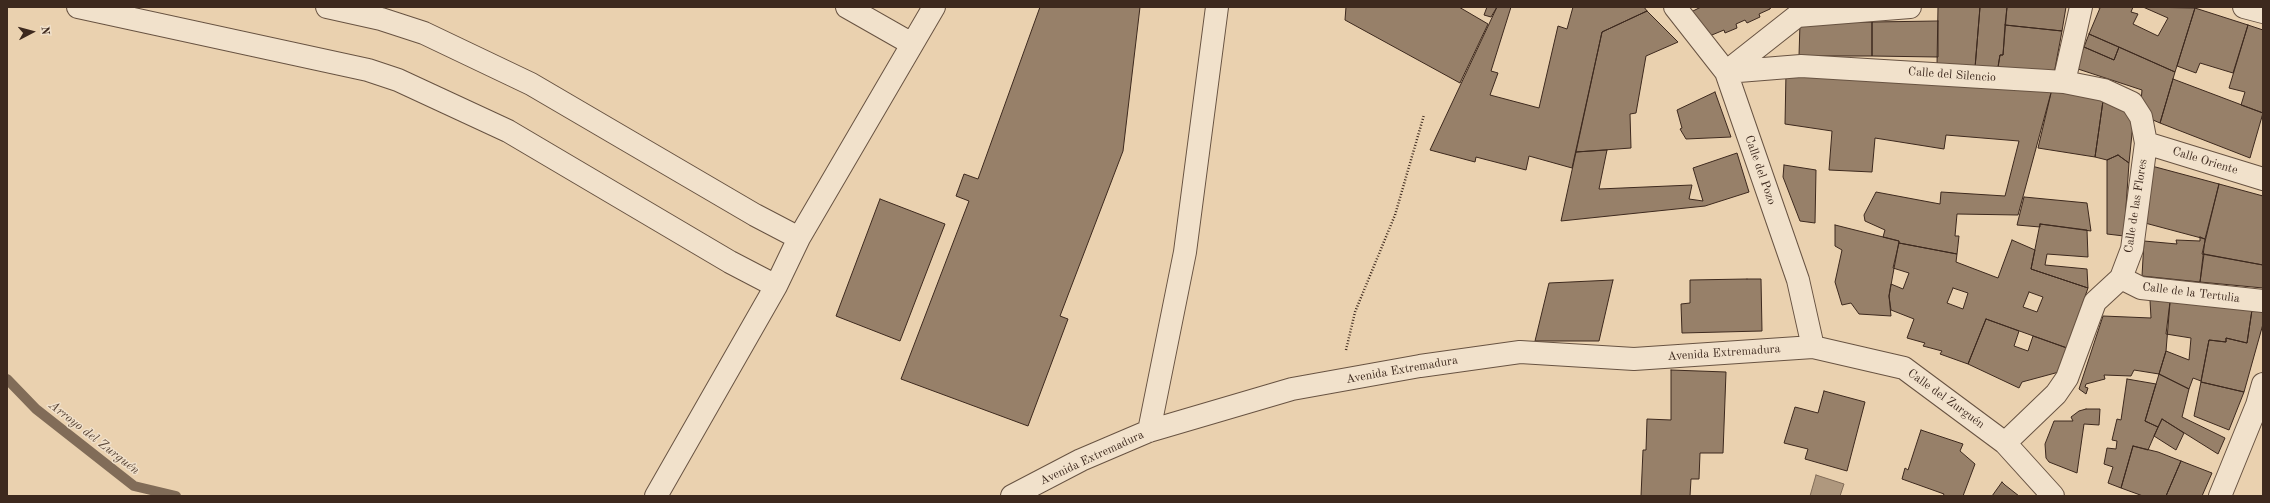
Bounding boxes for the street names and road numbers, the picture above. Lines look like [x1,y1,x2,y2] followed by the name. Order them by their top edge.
[1908,65,1996,85] street label: Calle del Silencio
[1741,133,1779,207] street label: Calle del Pozo
[2171,144,2239,178] street label: Calle Oriente
[2121,158,2151,254] street label: Calle de las Flores
[2141,280,2241,306] street label: Calle de la Tertulia
[1667,342,1781,364] street label: Avenida Extremadura
[1345,353,1459,387] street label: Avenida Extremadura
[1905,366,1987,432] street label: Calle del Zurguén
[1038,428,1146,488] street label: Avenida Extremadura

